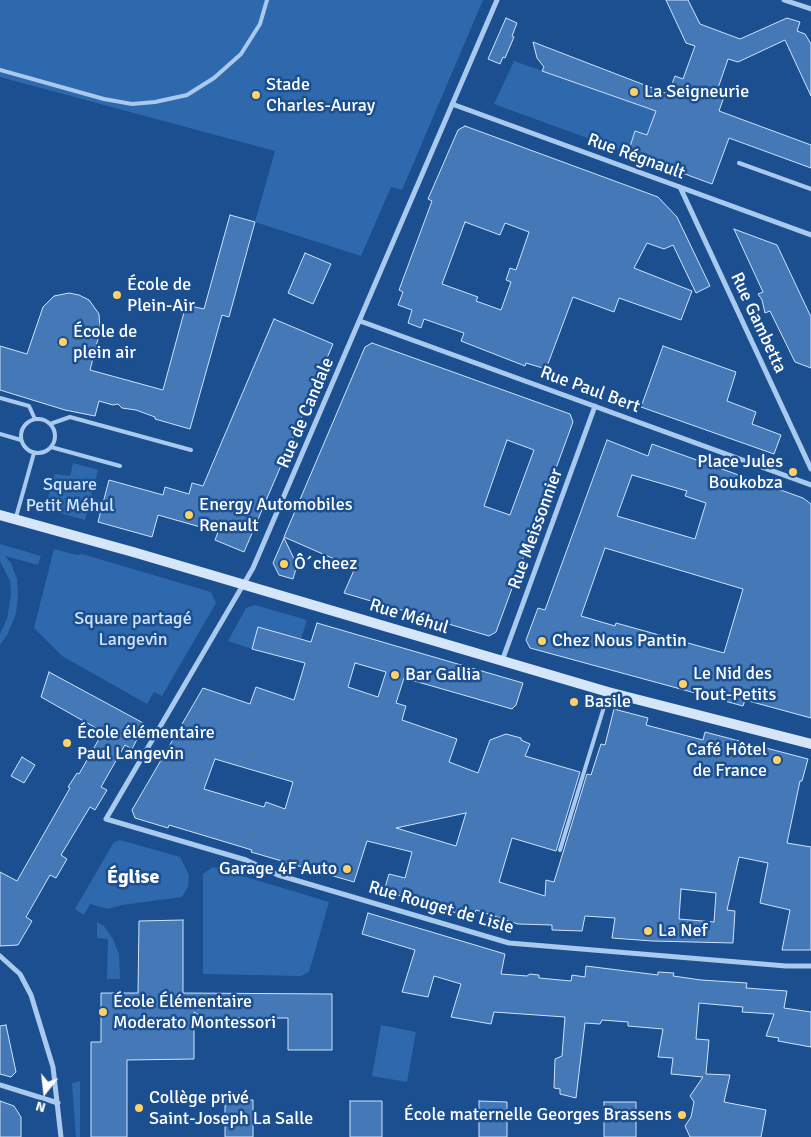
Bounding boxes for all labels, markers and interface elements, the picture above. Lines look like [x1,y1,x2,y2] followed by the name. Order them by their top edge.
[266,74,375,116] place label: Stade Charles-Auray
[644,81,749,103] place label: La Seigneurie
[628,86,640,98] marker: La Seigneurie
[250,89,262,101] marker: Stade Charles-Auray
[584,129,688,185] street label: Rue Régnault
[725,269,791,377] street label: Rue Gambetta
[127,274,195,316] place label: École de Plein-Air
[111,289,123,301] marker: École de Plein-Air
[73,321,137,364] place label: École de plein air
[57,336,69,348] marker: École de plein air
[273,354,339,472] street label: Rue de Candale
[537,362,643,418] street label: Rue Paul Bert
[697,451,783,494] place label: Place Jules Boukobza
[504,466,568,592] street label: Rue Meissonnier
[787,466,799,478] marker: Place Jules Boukobza
[26,474,114,516] park label: Square Petit Méhul
[199,494,353,536] place label: Energy Automobiles Renault
[183,509,195,521] marker: Energy Automobiles Renault
[294,553,357,575] place label: Ô´cheez
[278,558,290,570] marker: Ô´cheez
[367,595,451,639] street label: Rue Méhul
[74,608,192,650] park label: Square partagé Langevin
[552,630,687,652] place label: Chez Nous Pantin
[536,635,548,647] marker: Chez Nous Pantin
[693,663,776,706] place label: Le Nid des Tout-Petits
[405,664,481,686] place label: Bar Gallia
[389,669,401,681] marker: Bar Gallia
[677,678,689,690] marker: Le Nid des Tout-Petits
[584,691,631,713] place label: Basile
[568,696,580,708] marker: Basile
[77,722,215,764] place label: École élémentaire Paul Langevin
[61,737,73,749] marker: École élémentaire Paul Langevin
[687,739,767,782] place label: Café Hôtel de France
[771,754,783,766] marker: Café Hôtel de France
[219,858,337,880] place label: Garage 4F Auto
[341,863,353,875] marker: Garage 4F Auto
[107,866,159,890] district label: Église
[366,877,516,939] street label: Rue Rouget de Lisle
[658,920,708,942] place label: La Nef
[642,925,654,937] marker: La Nef
[113,991,276,1034] place label: École Élémentaire Moderato Montessori
[97,1006,109,1018] marker: École Élémentaire Moderato Montessori
[20,1067,70,1117] north arrow
[149,1087,313,1130] place label: Collège privé Saint-Joseph La Salle
[34,1097,48,1116] text: N
[133,1102,145,1114] marker: Collège privé Saint-Joseph La Salle
[404,1104,672,1126] place label: École maternelle Georges Brassens
[676,1109,688,1121] marker: École maternelle Georges Brassens

